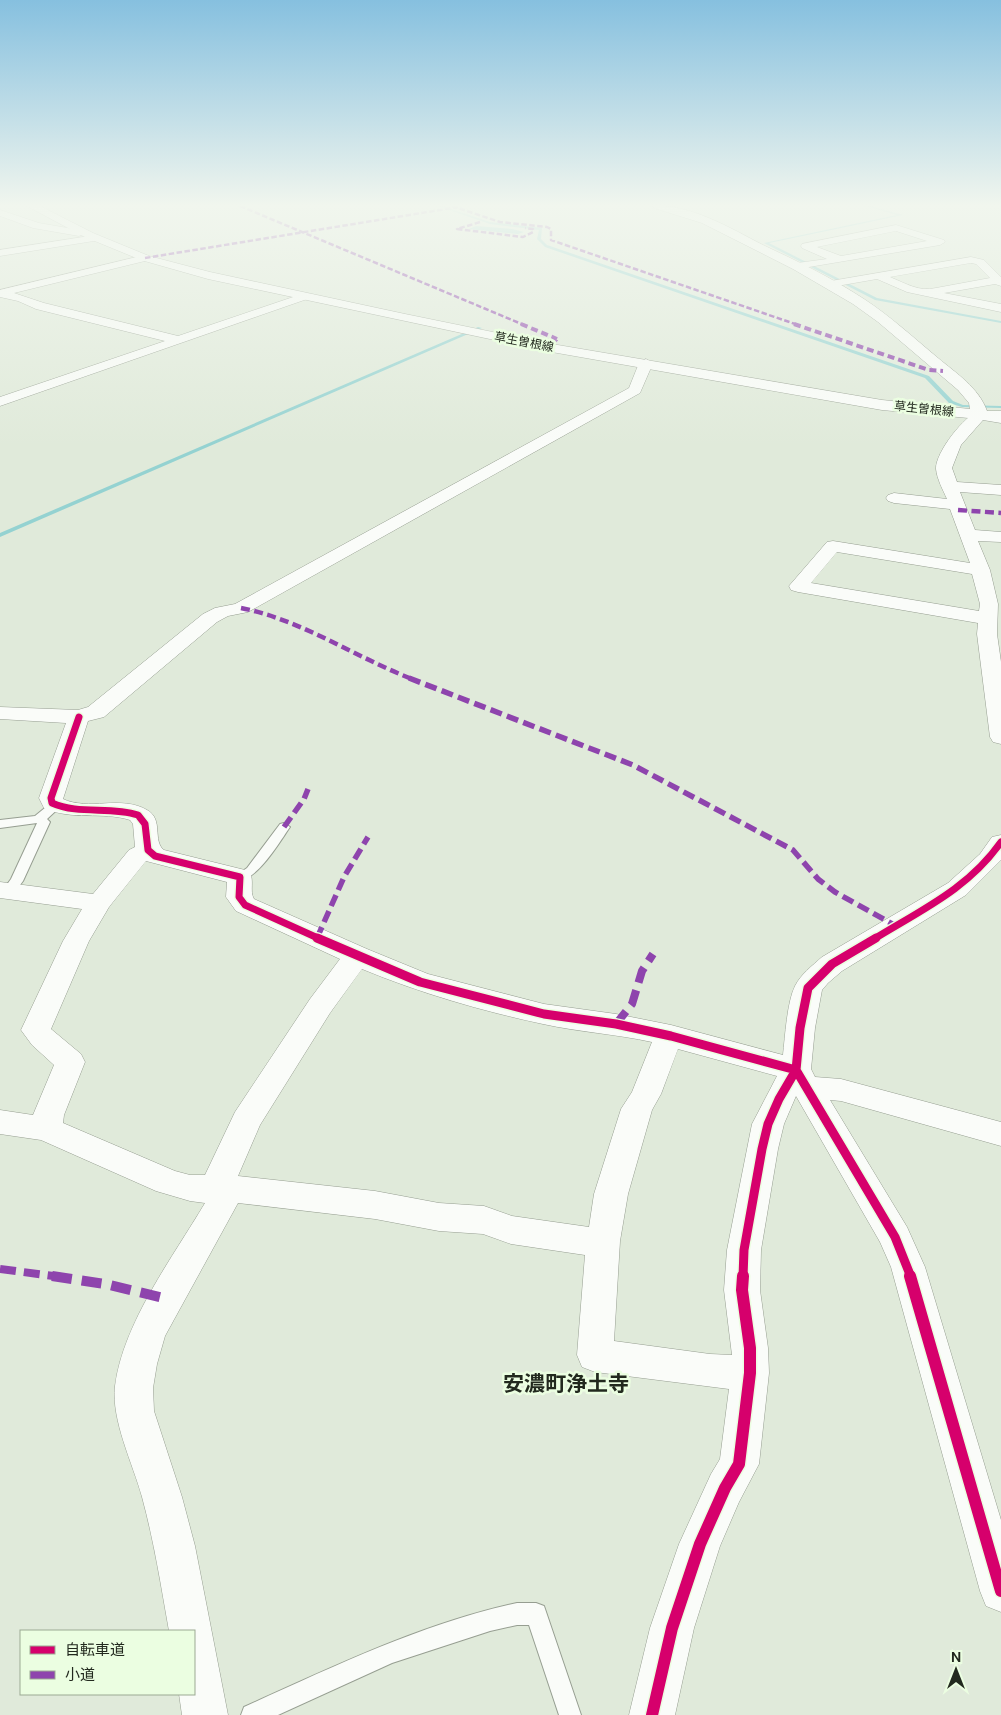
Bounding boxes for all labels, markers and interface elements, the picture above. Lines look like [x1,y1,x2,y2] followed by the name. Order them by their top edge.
[493,328,555,356] street label: 草生曽根線
[893,398,955,420] street label: 草生曽根線
[503,1370,629,1398] district label: 安濃町浄土寺
[20,1630,195,1695] legend
[65,1640,125,1660] text: 自転車道
[931,1645,981,1695] north arrow
[951,1648,961,1666] text: N
[65,1665,95,1685] text: 小道

